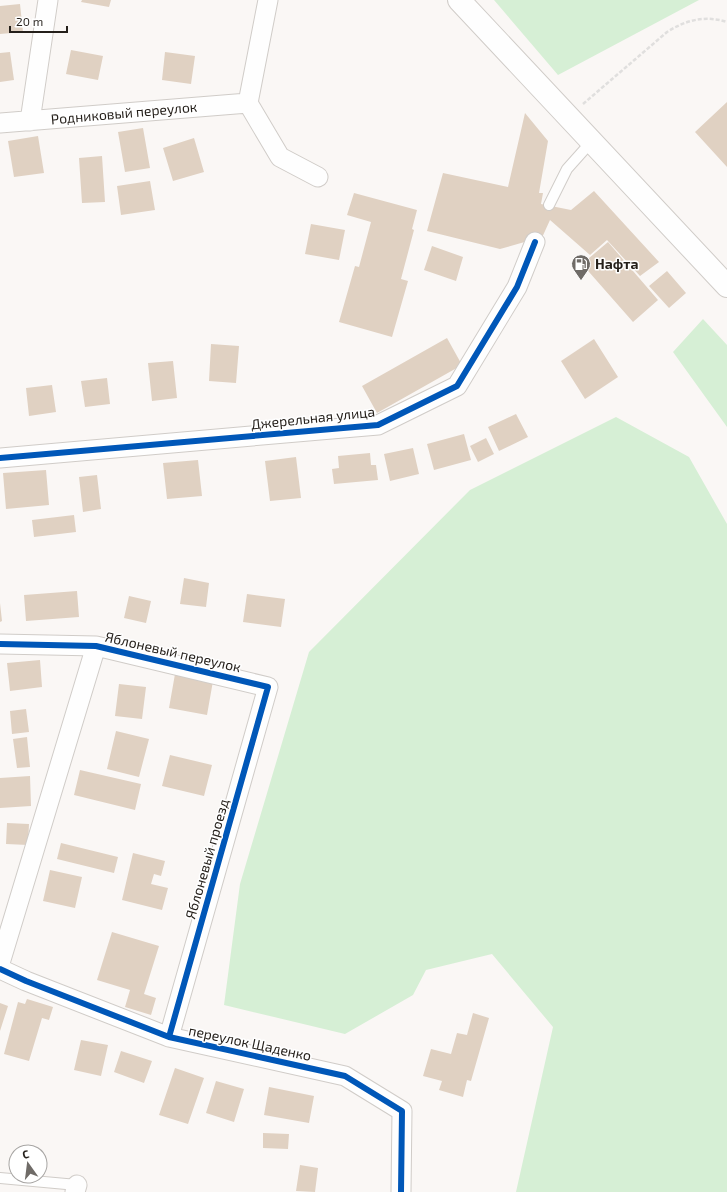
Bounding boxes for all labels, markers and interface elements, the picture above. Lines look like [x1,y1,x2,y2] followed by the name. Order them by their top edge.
[10,8,67,34] scale bar
[16,14,43,28] text: 20 m
[50,98,198,127] street label: Родниковый переулок
[570,253,592,281] fuel station icon: Нафта
[595,255,638,272] place label: Нафта
[250,403,376,432] street label: Джерельная улица
[103,628,243,676] street label: Яблоневый переулок
[181,797,232,921] street label: Яблоневый проезд
[187,1021,313,1064] street label: переулок Щаденко
[8,1144,48,1184] north arrow
[21,1147,31,1161] text: С

